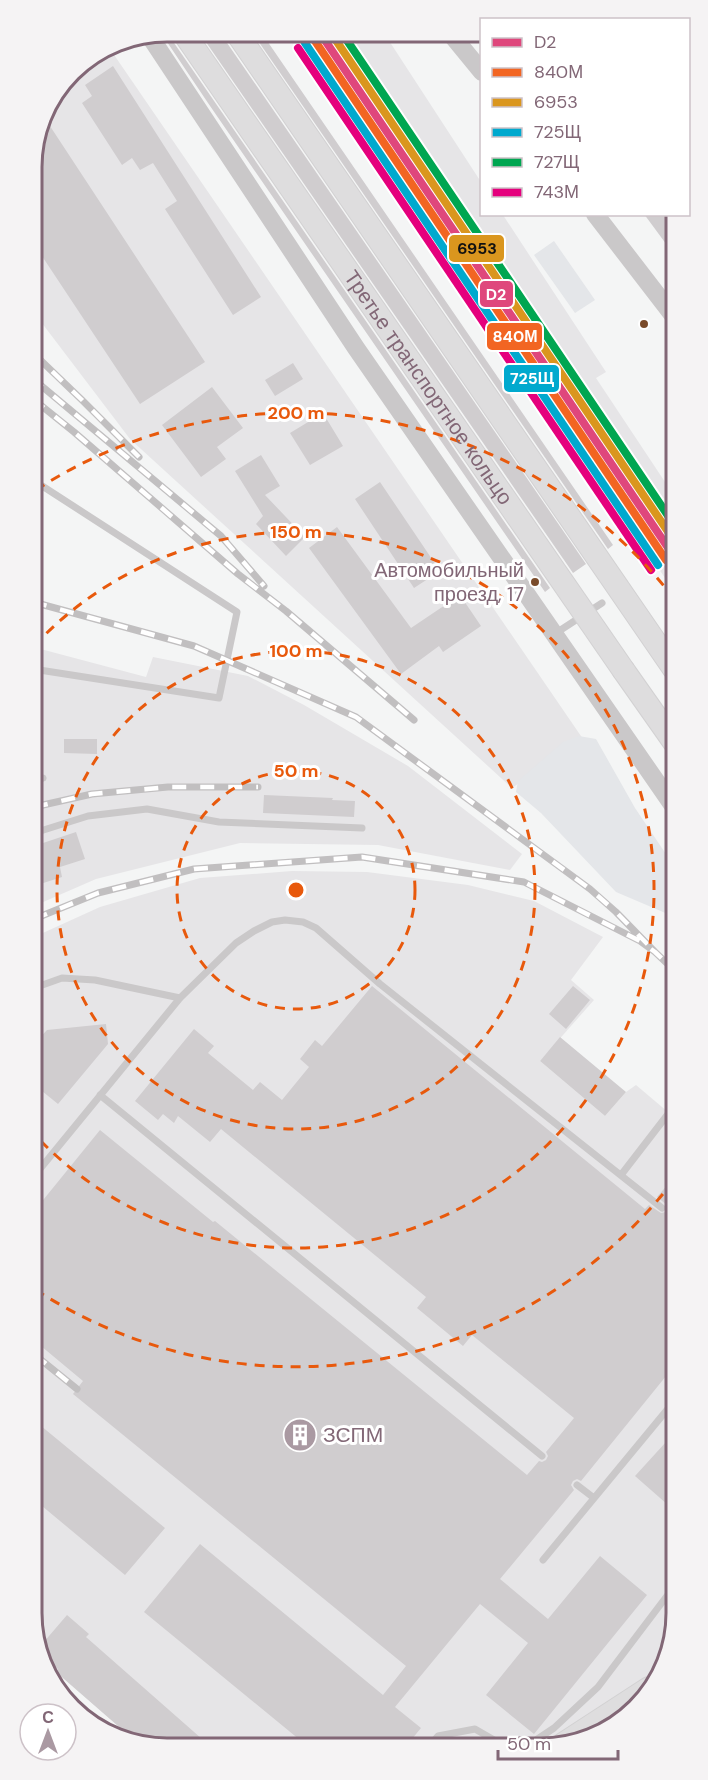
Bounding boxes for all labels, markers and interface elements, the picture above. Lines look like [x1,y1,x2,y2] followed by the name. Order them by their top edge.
[480,18,690,216] legend
[534,30,556,54] text: D2
[534,60,583,84] text: 840М
[534,90,578,114] text: 6953
[534,120,581,144] text: 725Щ
[534,150,580,174] text: 727Щ
[534,180,579,204] text: 743М
[448,234,505,263] line badge: 6953
[457,238,497,259] text: 6953
[338,265,519,510] street label: Третье транспортное кольцо
[479,280,514,308] line badge: D2
[486,284,506,305] text: D2
[638,318,650,330] unlabelled marker
[486,322,543,351] line badge: 840М
[492,326,538,347] text: 840М
[503,364,560,393] line badge: 725Щ
[510,368,555,389] text: 725Щ
[268,401,324,425] text: 200 m
[270,520,322,544] text: 150 m
[374,557,524,607] place label: Автомобильный проезд, 17
[529,576,541,588] marker: Автомобильный проезд, 17
[269,639,323,663] text: 100 m
[273,759,319,783] text: 50 m
[286,880,306,900] centre of rings
[282,1417,318,1453] building icon: ЗСПМ
[323,1421,383,1449] place label: ЗСПМ
[18,1702,78,1762] north arrow
[42,1707,54,1728] text: С
[498,1723,618,1761] scale bar
[507,1732,551,1756] text: 50 m

